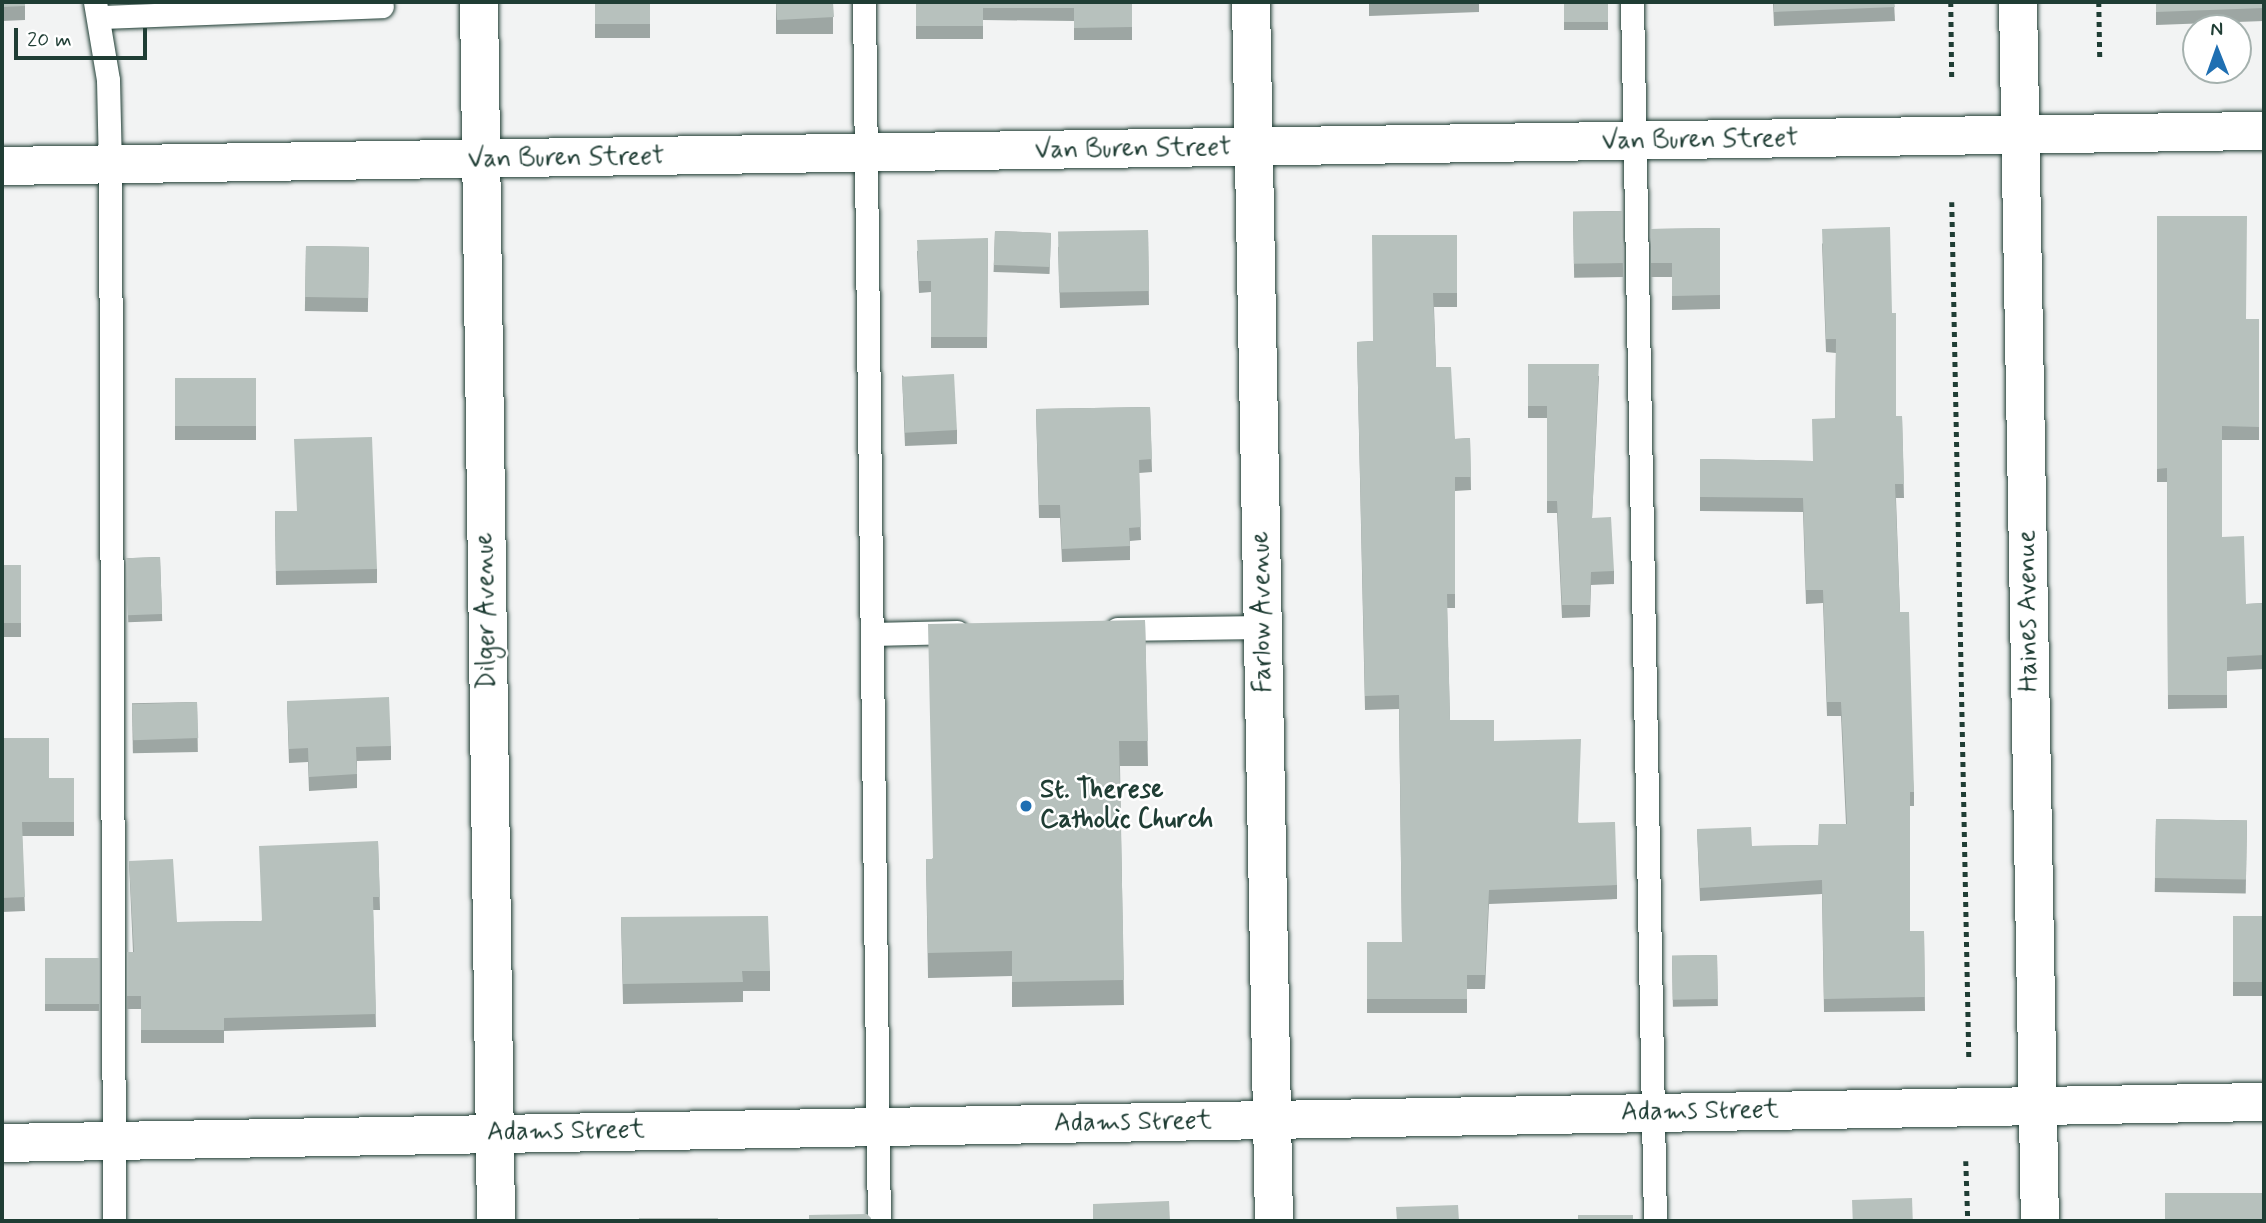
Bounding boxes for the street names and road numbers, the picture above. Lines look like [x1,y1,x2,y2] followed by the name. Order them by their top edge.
[1598,124,1802,158] street label: Van Buren Street
[1031,133,1235,167] street label: Van Buren Street
[464,142,668,176] street label: Van Buren Street
[2012,530,2046,692] street label: Haines Avenue
[1246,532,1280,692] street label: Farlow Avenue
[470,533,504,689] street label: Dilger Avenue
[1621,1095,1779,1129] street label: Adams Street
[1054,1106,1212,1140] street label: Adams Street
[487,1115,645,1149] street label: Adams Street

